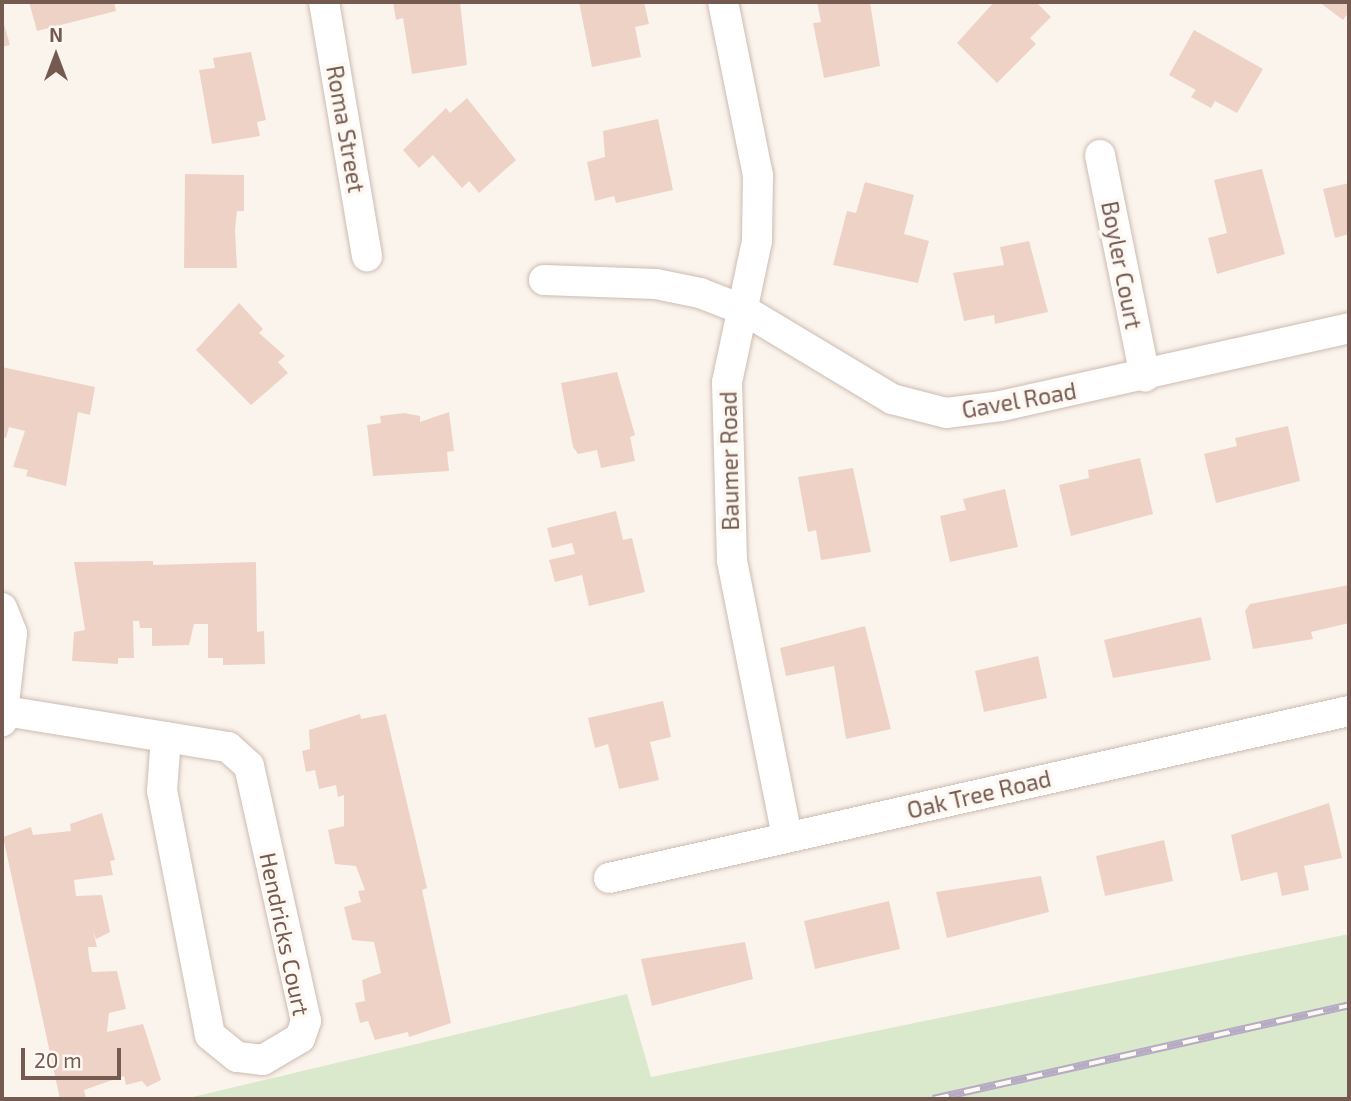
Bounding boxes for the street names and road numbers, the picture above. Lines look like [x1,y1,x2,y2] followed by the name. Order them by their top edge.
[321,63,371,195] street label: Roma Street
[1096,198,1148,332] street label: Boyler Court
[959,376,1079,424] street label: Gavel Road
[714,391,744,531] street label: Baumer Road
[904,764,1054,824] street label: Oak Tree Road
[254,850,316,1018] street label: Hendricks Court

